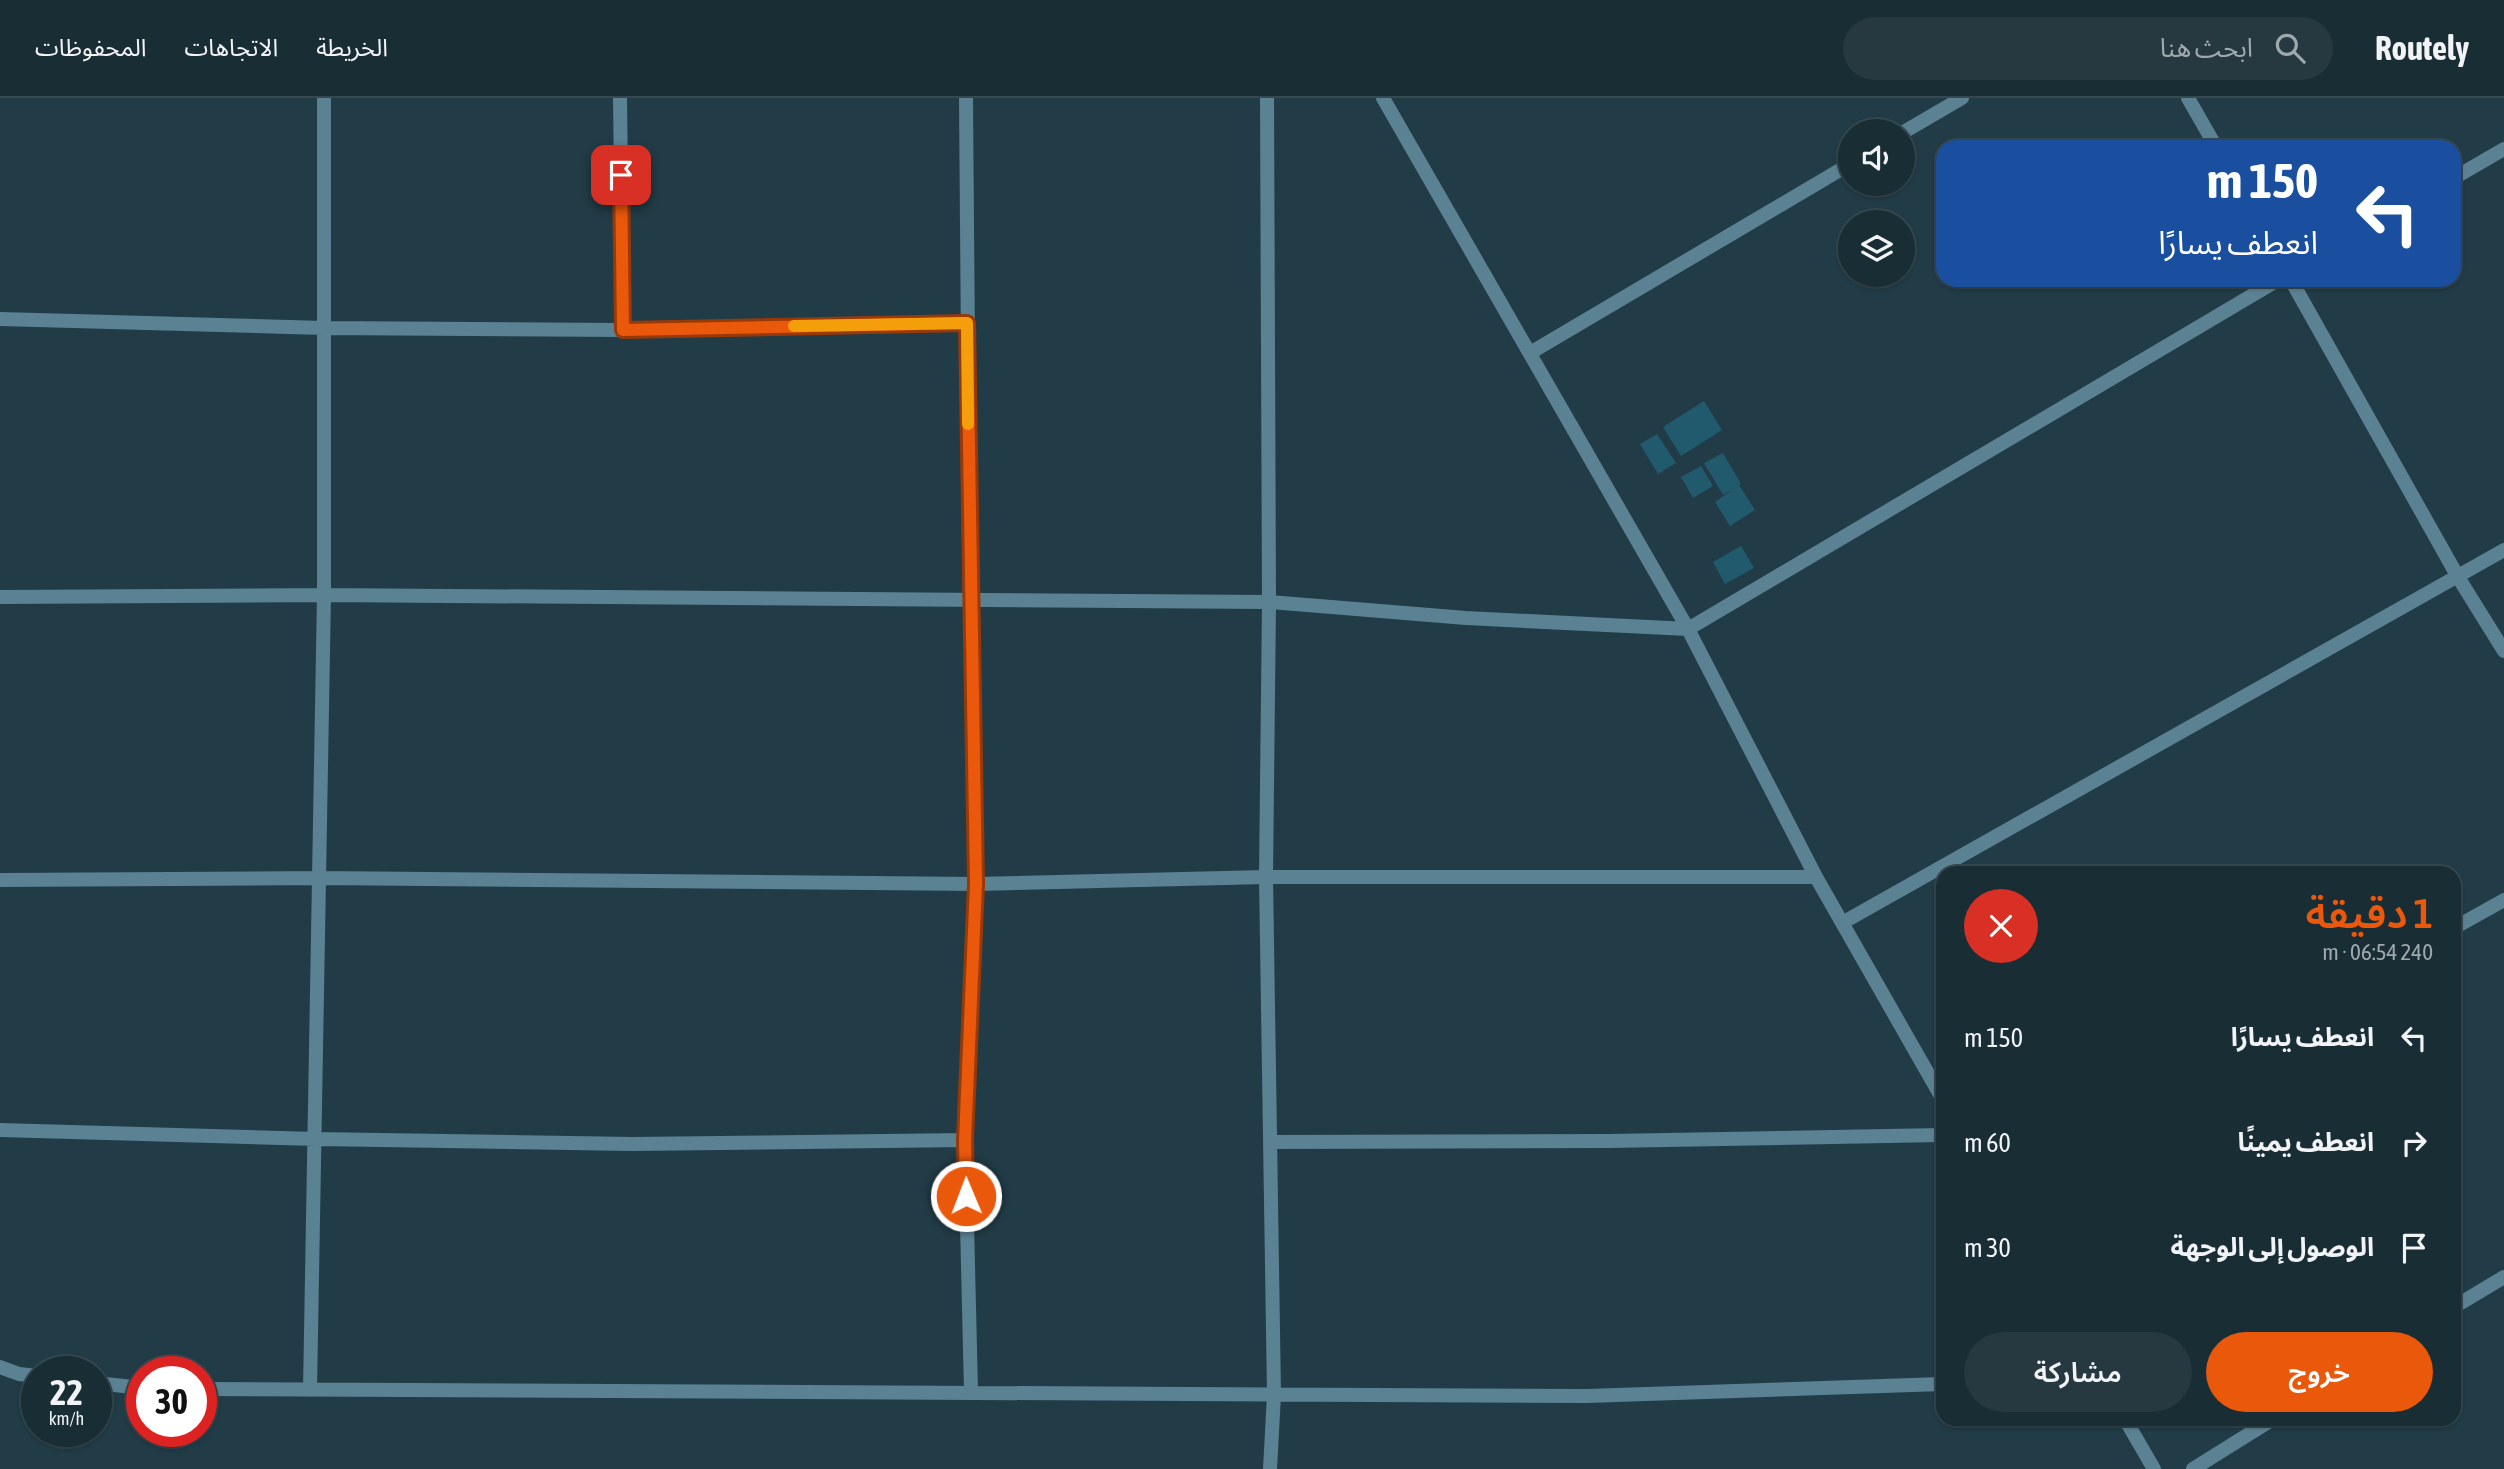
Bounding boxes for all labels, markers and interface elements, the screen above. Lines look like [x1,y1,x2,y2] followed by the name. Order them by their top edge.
[1843,17,2333,80] search box
[2271,29,2309,67] icon: search
[2375,29,2469,67] text: Routely
[2160,33,2253,63] text: ابحث هنا
[35,34,146,61] text: المحفوظات
[184,34,278,61] text: الاتجاهات
[316,34,388,61] text: الخريطة
[1838,119,1915,287] map controls
[1838,119,1915,196] button: sound
[591,145,651,205] pin
[2207,152,2318,208] text: 150 m
[602,156,640,194] icon: arrive
[2342,168,2433,259] icon: left
[1838,210,1915,287] button: layers
[2158,224,2318,261] text: انعطف يسارًا
[1964,889,2038,963] button: close
[2306,889,2433,937] text: 1 دقيقة
[2322,939,2433,965] text: 240 m · 06:54
[2395,1019,2433,1057] icon: left
[2231,1022,2374,1052] text: انعطف يسارًا
[1964,1023,2023,1053] text: 150 m
[2395,1124,2433,1162] icon: right
[2237,1127,2374,1157] text: انعطف يمينًا
[1964,1128,2011,1158] text: 60 m
[929,1159,1003,1233] position arrow
[2395,1229,2433,1267] icon: arrive
[2171,1232,2374,1262] text: الوصول إلى الوجهة
[1964,1233,2011,1263] text: 30 m
[1964,1332,2192,1412] button: مشاركة
[2206,1332,2433,1412] button: خروج
[126,1356,217,1447] speed limit sign: 30
[50,1372,83,1412] text: 22
[49,1408,84,1429] text: km/h

